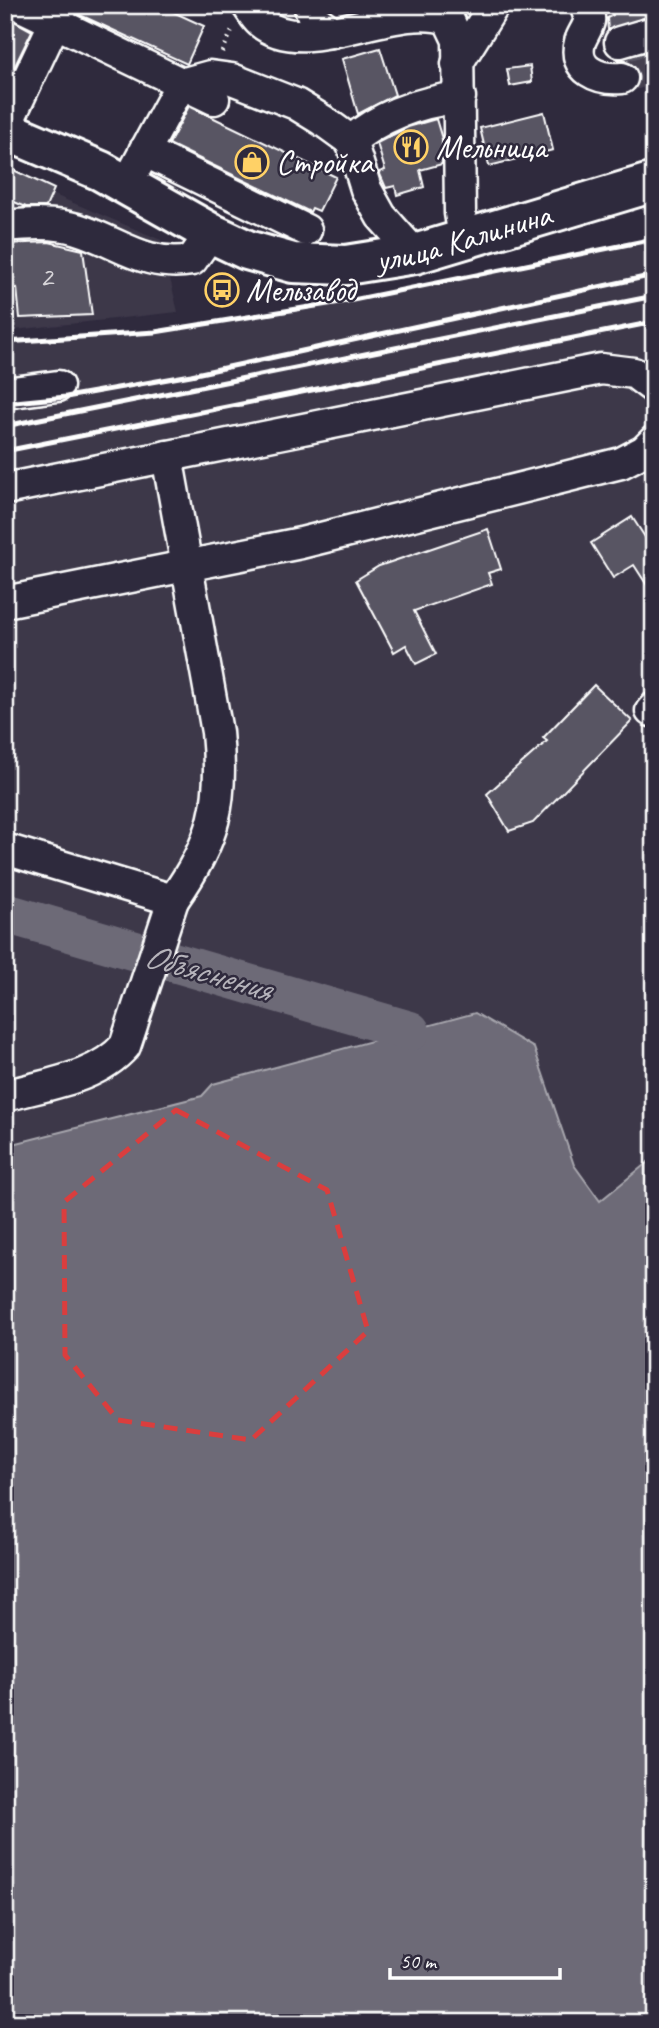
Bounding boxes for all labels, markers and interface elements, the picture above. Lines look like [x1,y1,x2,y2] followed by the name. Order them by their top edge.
[436,126,549,168] place label: Мельница
[392,128,430,166] restaurant icon: Мельница
[276,141,375,183] place label: Стройка
[233,143,271,181] shop icon: Стройка
[371,192,558,281] street label: улица Калинина
[39,257,55,295] house number: 2
[246,269,359,311] place label: Мельзавод
[203,271,241,309] bus stop icon: Мельзавод
[140,933,281,1013] water label: Объяснения
[390,1937,559,1981] scale bar
[400,1948,438,1974] text: 50 m

